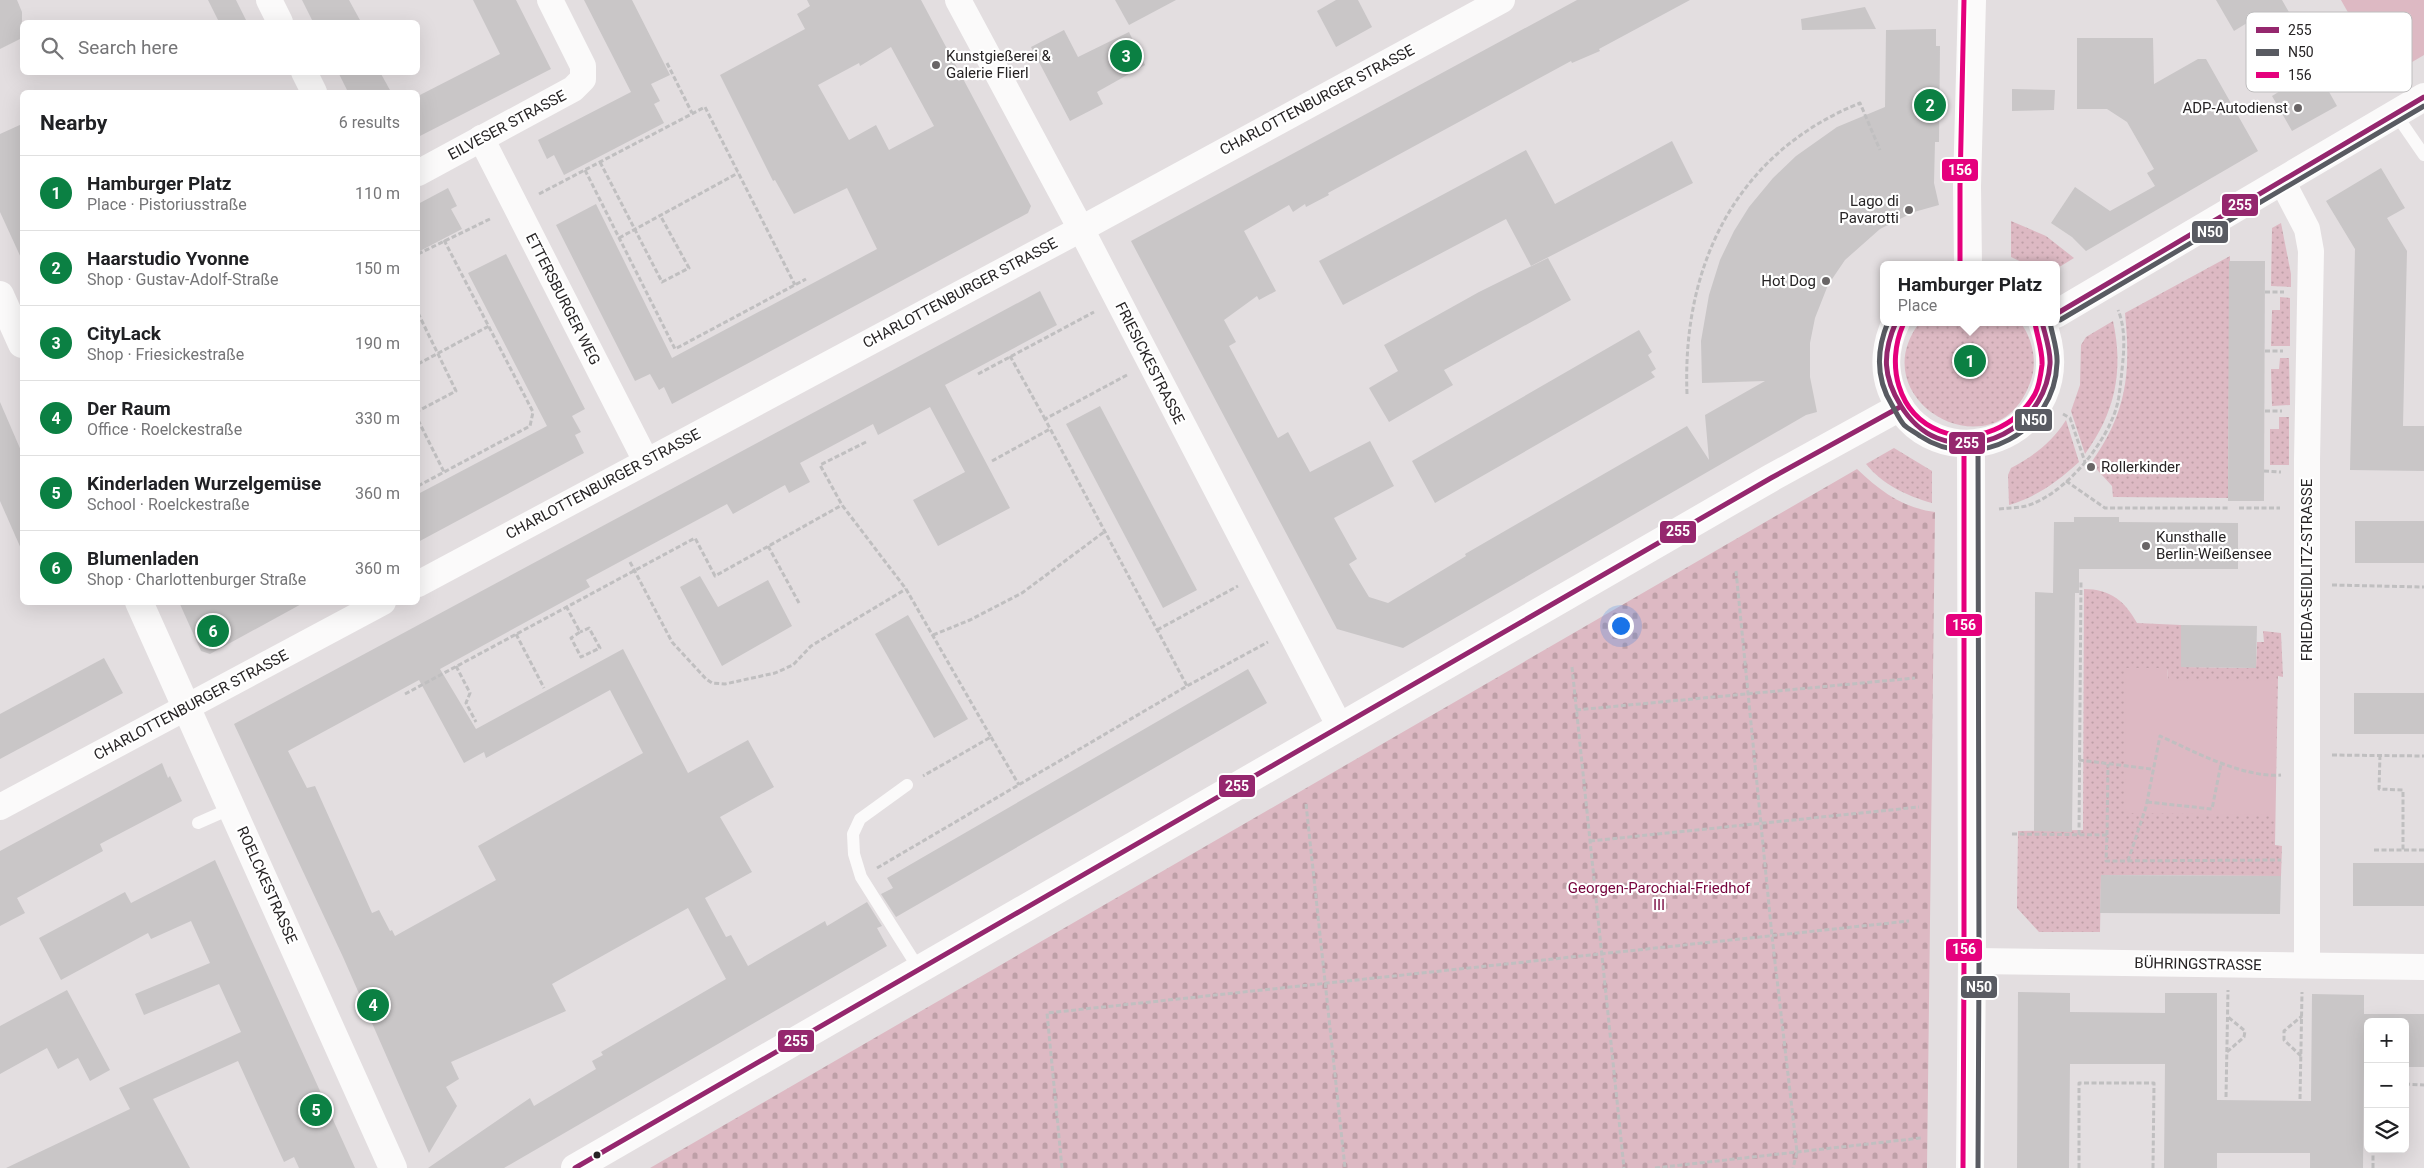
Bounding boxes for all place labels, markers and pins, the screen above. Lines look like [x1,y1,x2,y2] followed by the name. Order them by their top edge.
[1110,37,1142,75] pin: 3
[946,47,1052,82] place label: Kunstgießerei & Galerie Flierl
[930,59,942,71] marker: Kunstgießerei & Galerie Flierl
[1914,86,1946,124] pin: 2
[2182,99,2288,117] place label: ADP-Autodienst
[2292,102,2304,114] marker: ADP-Autodienst
[1839,192,1899,227] place label: Lago di Pavarotti
[1903,204,1915,216] marker: Lago di Pavarotti
[1761,272,1816,290] place label: Hot Dog
[1820,275,1832,287] marker: Hot Dog
[1954,342,1986,380] pin: 1
[2101,458,2180,476] place label: Rollerkinder
[2085,461,2097,473] marker: Rollerkinder
[2156,528,2272,563] place label: Kunsthalle Berlin-Weißensee
[2140,540,2152,552] marker: Kunsthalle Berlin-Weißensee
[197,612,229,650] pin: 6
[357,986,389,1024] pin: 4
[300,1091,332,1129] pin: 5
[592,1150,602,1160] unlabelled marker

